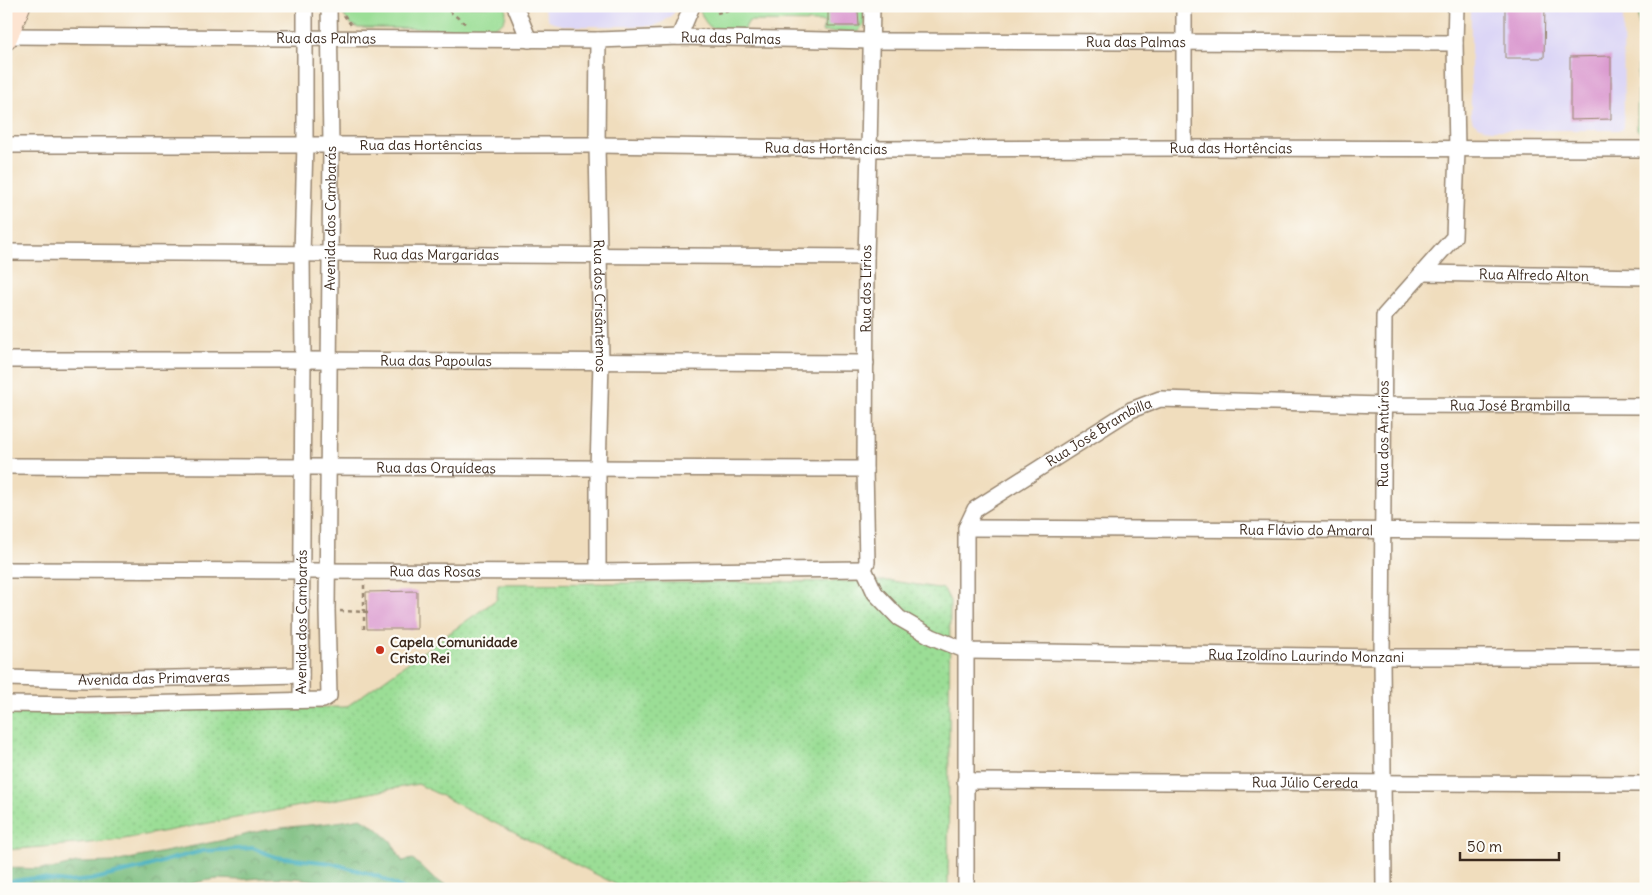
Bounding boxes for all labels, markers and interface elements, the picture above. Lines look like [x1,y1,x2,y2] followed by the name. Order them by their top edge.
[681,28,781,48] street label: Rua das Palmas
[276,29,376,47] street label: Rua das Palmas
[1086,33,1186,51] street label: Rua das Palmas
[360,136,482,154] street label: Rua das Hortências
[764,138,887,158] street label: Rua das Hortências
[1170,139,1292,157] street label: Rua das Hortências
[321,146,340,291] street label: Avenida dos Cambarás
[590,239,610,373] street label: Rua dos Crisântemos
[857,244,875,333] street label: Rua dos Lírios
[373,245,499,264] street label: Rua das Margaridas
[1479,265,1589,285] street label: Rua Alfredo Alton
[380,351,492,370] street label: Rua das Papoulas
[1374,380,1393,488] street label: Rua dos Antúrios
[1042,394,1154,471] street label: Rua José Brambilla
[1450,396,1571,415] street label: Rua José Brambilla
[376,459,496,477] street label: Rua das Orquídeas
[1239,521,1373,539] street label: Rua Flávio do Amaral
[292,549,311,695] street label: Avenida dos Cambarás
[389,562,481,581] street label: Rua das Rosas
[390,633,518,667] place label: Capela Comunidade Cristo Rei
[374,644,386,656] marker: Capela Comunidade Cristo Rei
[1208,645,1404,666] street label: Rua Izoldino Laurindo Monzani
[78,668,230,689] street label: Avenida das Primaveras
[1252,773,1358,792] street label: Rua Júlio Cereda
[1460,830,1558,862] scale bar
[1467,837,1502,856] text: 50 m

